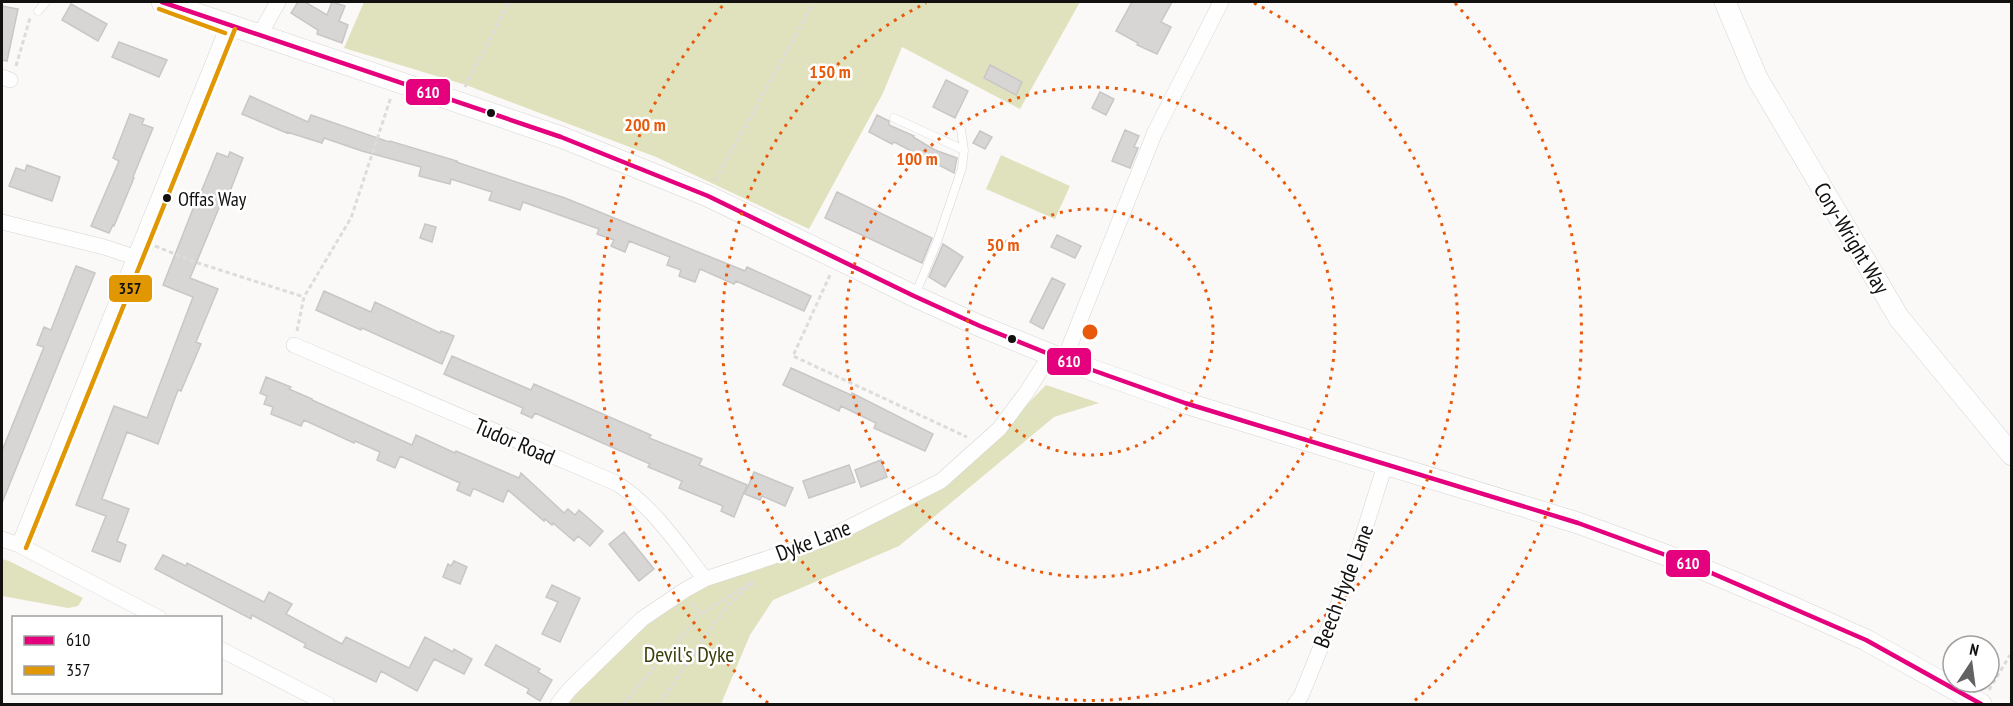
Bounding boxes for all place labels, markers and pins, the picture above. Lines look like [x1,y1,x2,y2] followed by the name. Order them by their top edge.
[485,107,497,119] unlabelled marker
[178,186,247,212] place label: Offas Way
[161,192,173,204] marker: Offas Way
[1080,322,1100,342] centre of rings
[1006,333,1018,345] unlabelled marker

